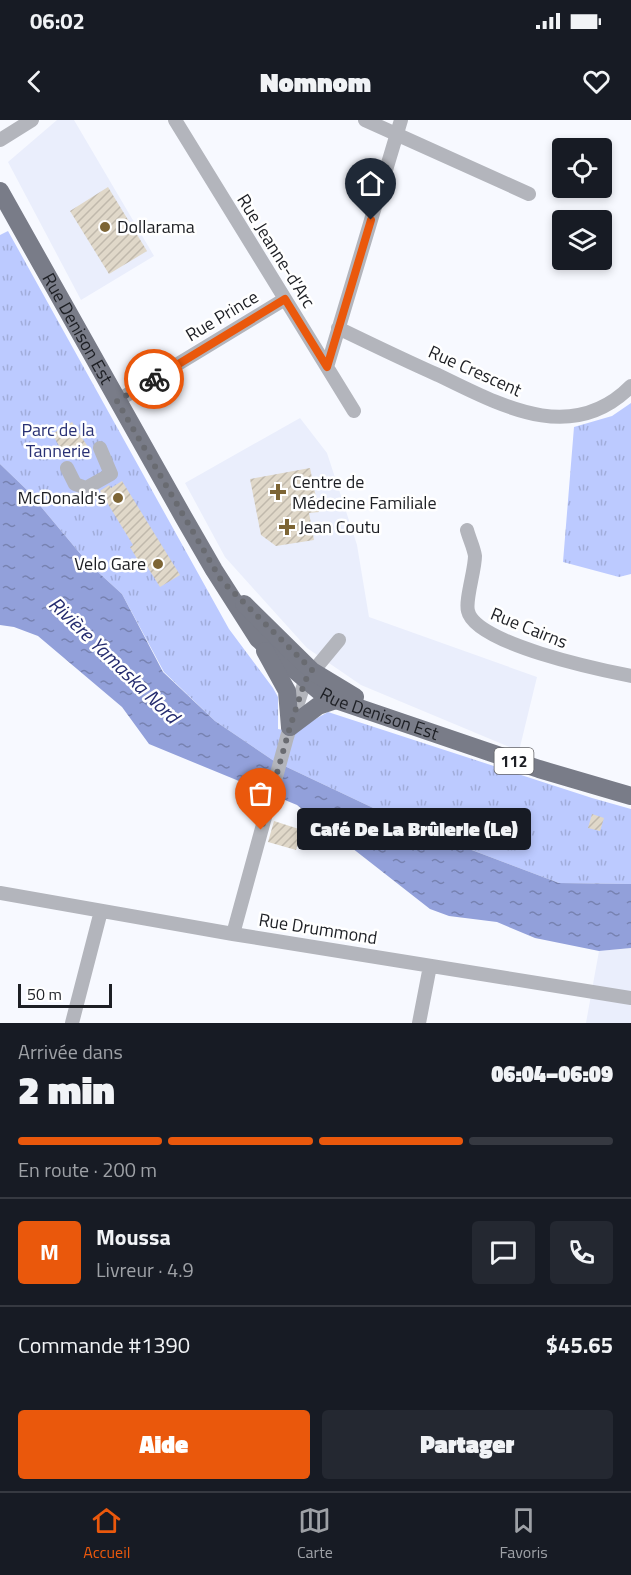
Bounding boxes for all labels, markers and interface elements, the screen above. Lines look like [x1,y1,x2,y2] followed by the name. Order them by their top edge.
[30,4,85,38] text: 06:02
[260,61,371,102] text: Nomnom
[18,65,51,98] icon: back
[580,65,613,98] icon: heart
[552,138,612,270] map controls
[552,138,612,198] button: locate
[345,158,396,220] pin
[354,167,387,200] icon: home
[230,188,322,313] street label: Rue Jeanne-d'Arc
[552,210,612,270] button: layers
[117,213,195,240] place label: Dollarama
[98,220,112,234] marker: Dollarama
[36,268,120,390] street label: Rue Denison Est
[180,283,263,348] street label: Rue Prince
[424,338,527,403] street label: Rue Crescent
[124,349,184,409] courier
[138,363,171,396] icon: bike
[21,416,95,464] park label: Parc de la Tannerie
[292,468,437,516] place label: Centre de Médecine Familiale
[269,483,287,501] marker: Centre de Médecine Familiale
[18,484,106,511] place label: McDonald's
[111,491,125,505] marker: McDonald's
[299,513,380,540] place label: Jean Coutu
[280,520,294,534] marker: Jean Coutu
[74,550,146,577] place label: Velo Gare
[151,557,165,571] marker: Velo Gare
[42,589,188,732] water label: Rivière Yamaska Nord
[487,600,572,655] street label: Rue Cairns
[315,680,443,747] street label: Rue Denison Est
[494,748,534,774] road number: 112
[235,768,286,830] pin
[244,777,277,810] icon: bag
[297,809,531,851] callout: Café De La Brûlerie (Le)
[310,813,518,844] text: Café De La Brûlerie (Le)
[257,906,379,951] street label: Rue Drummond
[18,981,112,1008] scale bar
[27,982,62,1006] text: 50 m
[18,1036,123,1067] text: Arrivée dans
[491,1057,613,1091] text: 06:04–06:09
[18,1060,115,1119] text: 2 min
[18,1154,157,1185] text: En route · 200 m
[96,1220,171,1254] text: Moussa
[472,1221,535,1284] button: chat
[550,1221,613,1284] button: phone
[40,1235,59,1269] text: M
[96,1254,194,1285] text: Livreur · 4.9
[18,1328,190,1362] text: Commande #1390
[546,1328,613,1362] text: $45.65
[18,1410,310,1479] button: Aide
[322,1410,613,1479] button: Partager
[83,1504,130,1564] tab: Accueil
[297,1504,333,1564] tab: Carte
[499,1504,548,1564] tab: Favoris

